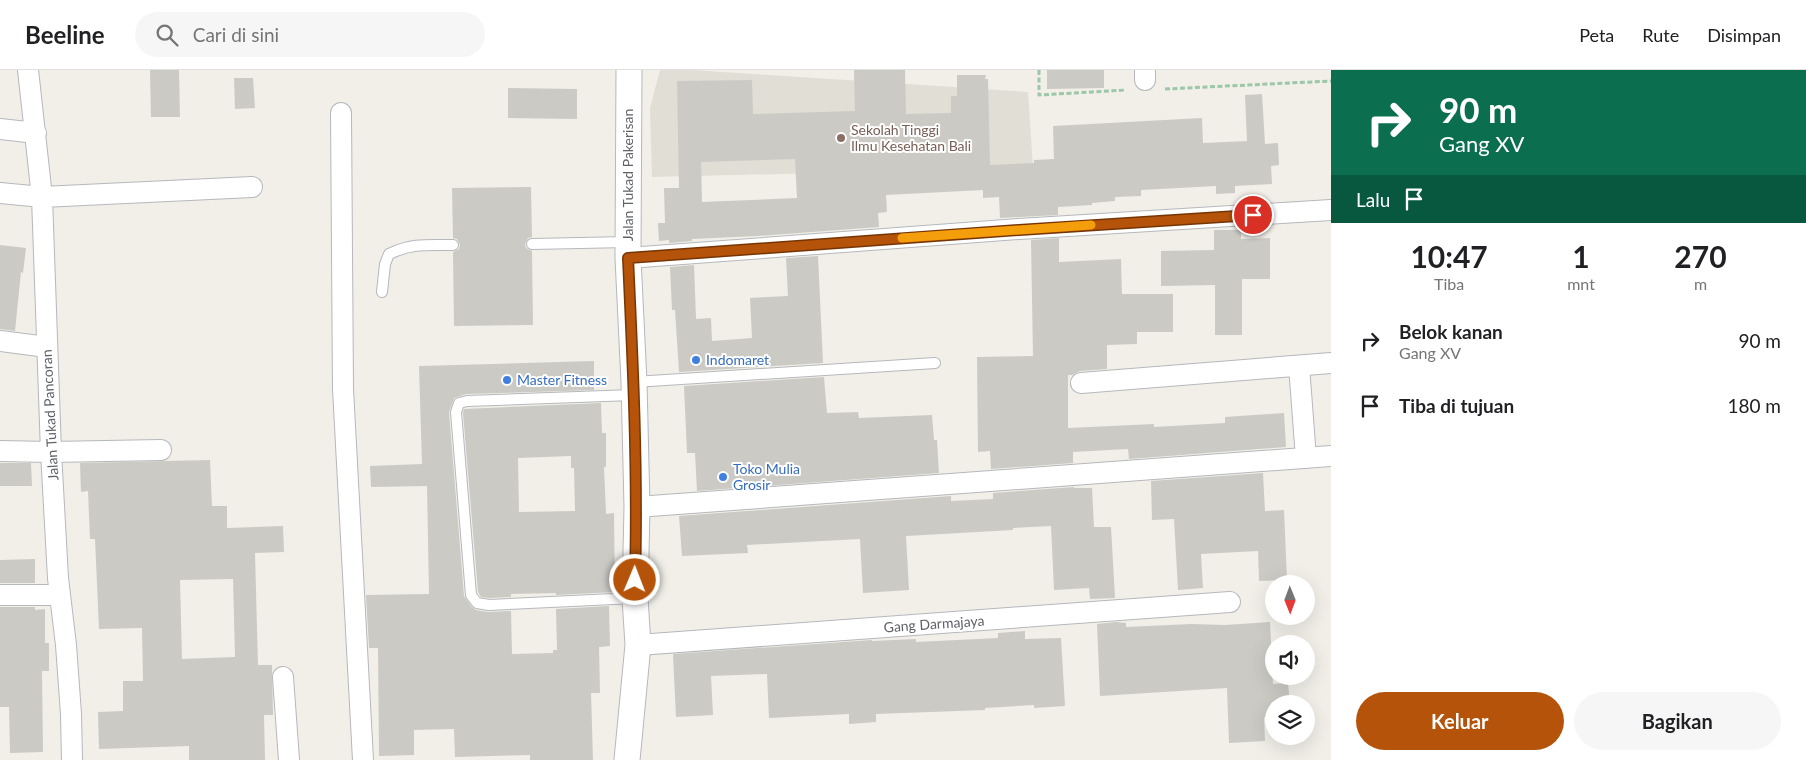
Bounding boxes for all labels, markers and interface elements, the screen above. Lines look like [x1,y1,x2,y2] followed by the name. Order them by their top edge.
[135,12,485,57] search box
[25,20,105,49] text: Beeline
[153,21,181,49] icon: search
[193,23,279,46] text: Cari di sini
[1579,24,1614,46] text: Peta
[1642,24,1679,46] text: Rute
[1707,24,1781,46] text: Disimpan
[1439,88,1517,130] text: 90 m
[1356,90,1421,155] icon: right
[619,109,636,241] street label: Jalan Tukad Pakerisan
[851,121,971,154] place label: Sekolah Tinggi Ilmu Kesehatan Bali
[1439,130,1524,157] text: Gang XV
[835,132,847,144] marker: Sekolah Tinggi Ilmu Kesehatan Bali
[1400,185,1428,213] icon: arrive
[1356,188,1390,211] text: Lalu
[1232,194,1274,236] pin
[1239,201,1267,229] icon: arrive
[1410,238,1488,274] text: 10:47
[1572,238,1590,274] text: 1
[1674,238,1727,274] text: 270
[1434,274,1464,293] text: Tiba
[1567,274,1595,293] text: mnt
[1694,274,1707,293] text: m
[1399,320,1503,343] text: Belok kanan
[1356,327,1384,355] icon: right
[1738,329,1781,352] text: 90 m
[1399,343,1461,362] text: Gang XV
[38,349,61,481] street label: Jalan Tukad Pancoran
[706,351,769,368] place label: Indomaret
[690,354,702,366] marker: Indomaret
[517,371,607,388] place label: Master Fitness
[501,374,513,386] marker: Master Fitness
[1356,392,1384,420] icon: arrive
[1399,394,1514,417] text: Tiba di tujuan
[1727,394,1781,417] text: 180 m
[733,460,800,493] place label: Toko Mulia Grosir
[717,471,729,483] marker: Toko Mulia Grosir
[608,553,660,605] position arrow
[1265,575,1315,625] north arrow
[1265,575,1315,745] map controls
[883,611,985,636] street label: Gang Darmajaya
[1265,635,1315,685] button: sound
[1356,692,1564,750] button: Keluar
[1574,692,1781,750] button: Bagikan
[1265,695,1315,745] button: layers

